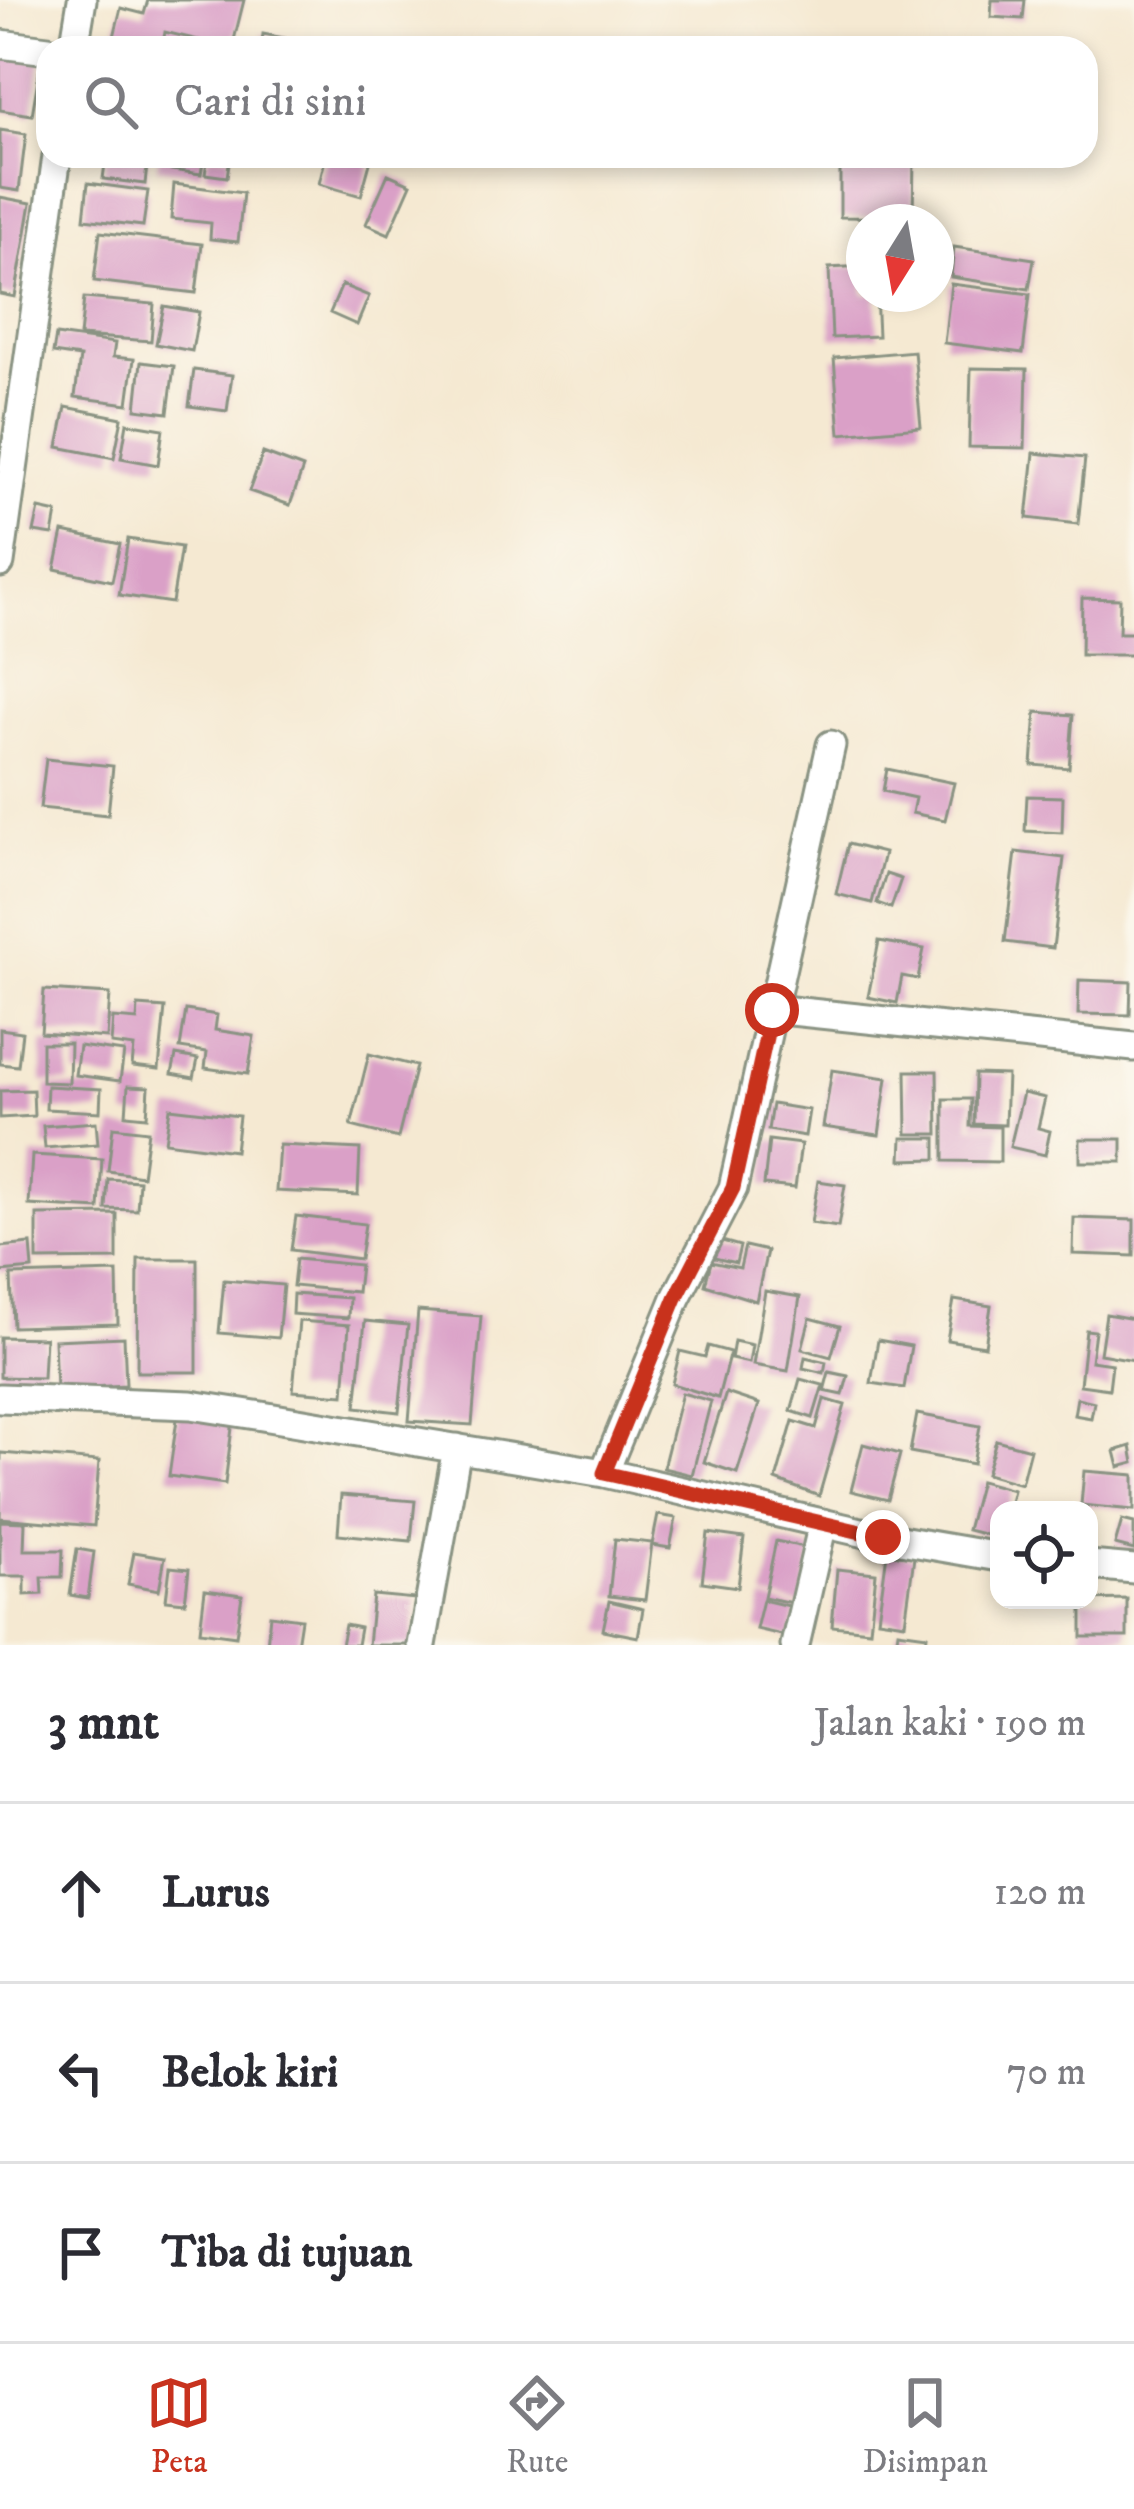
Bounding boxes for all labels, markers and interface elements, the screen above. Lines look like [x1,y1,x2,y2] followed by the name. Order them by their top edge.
[36,36,1098,168] search box
[78,69,144,135] icon: search
[174,74,366,130] text: Cari di sini
[846,204,954,312] north arrow
[745,983,799,1037] route start
[990,1501,1098,1609] map controls
[990,1501,1098,1609] button: locate
[856,1510,910,1564] route end
[48,1691,159,1755] text: 3 mnt
[814,1699,1086,1748] text: Jalan kaki · 190 m
[48,1860,114,1926] icon: ahead
[162,1865,270,1921] text: Lurus
[994,1868,1086,1917] text: 120 m
[48,2040,114,2106] icon: left
[162,2045,338,2101] text: Belok kiri
[1007,2048,1086,2097] text: 70 m
[48,2220,114,2286] icon: arrive
[162,2225,412,2281] text: Tiba di tujuan
[146,2370,212,2483] tab: Peta
[504,2370,570,2483] tab: Rute
[863,2370,988,2483] tab: Disimpan

